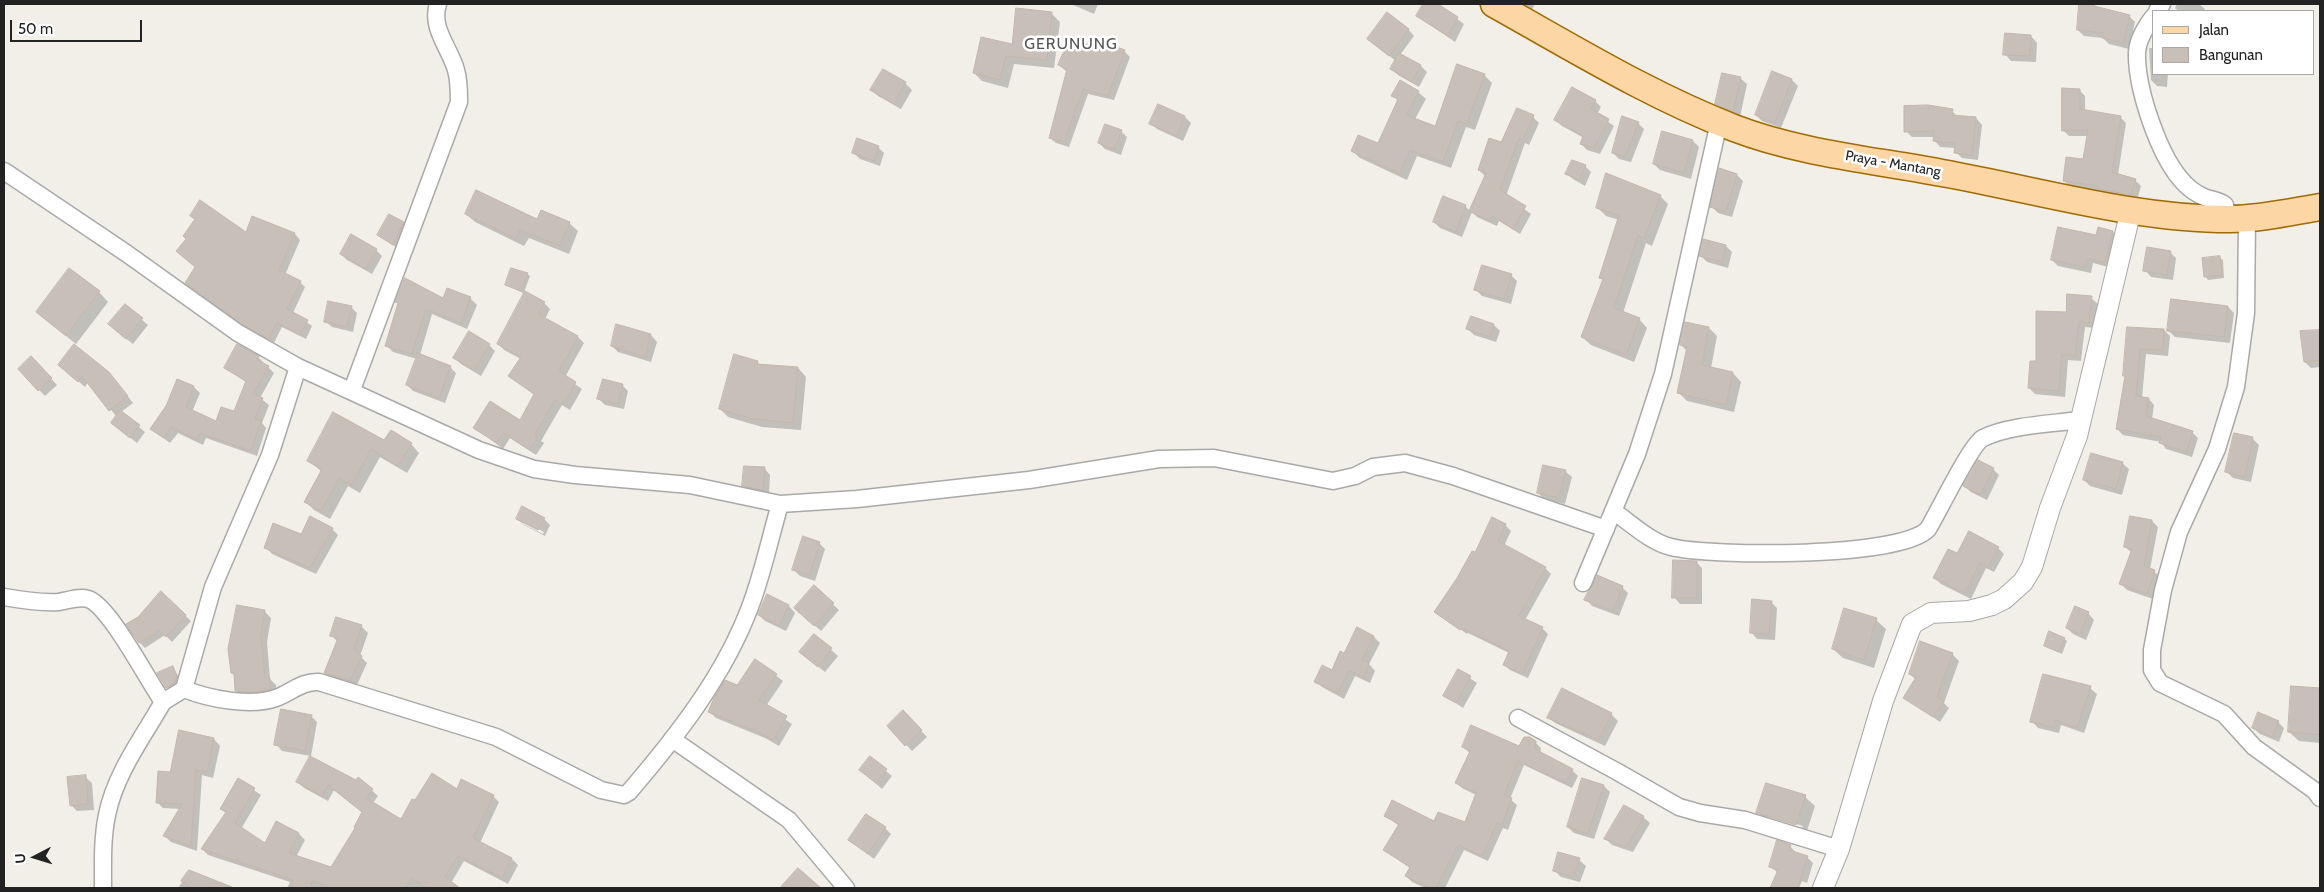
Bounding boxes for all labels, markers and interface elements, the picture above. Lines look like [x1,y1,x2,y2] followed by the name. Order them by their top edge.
[12,10,145,42] scale bar
[2152,10,2314,75] legend
[18,20,53,38] text: 50 m
[2199,21,2229,39] text: Jalan
[1023,34,1119,54] district label: GERUNUNG
[2199,46,2263,64] text: Bangunan
[1844,147,1942,181] street label: Praya - Mantang
[10,832,60,882] north arrow
[11,853,29,864] text: U

